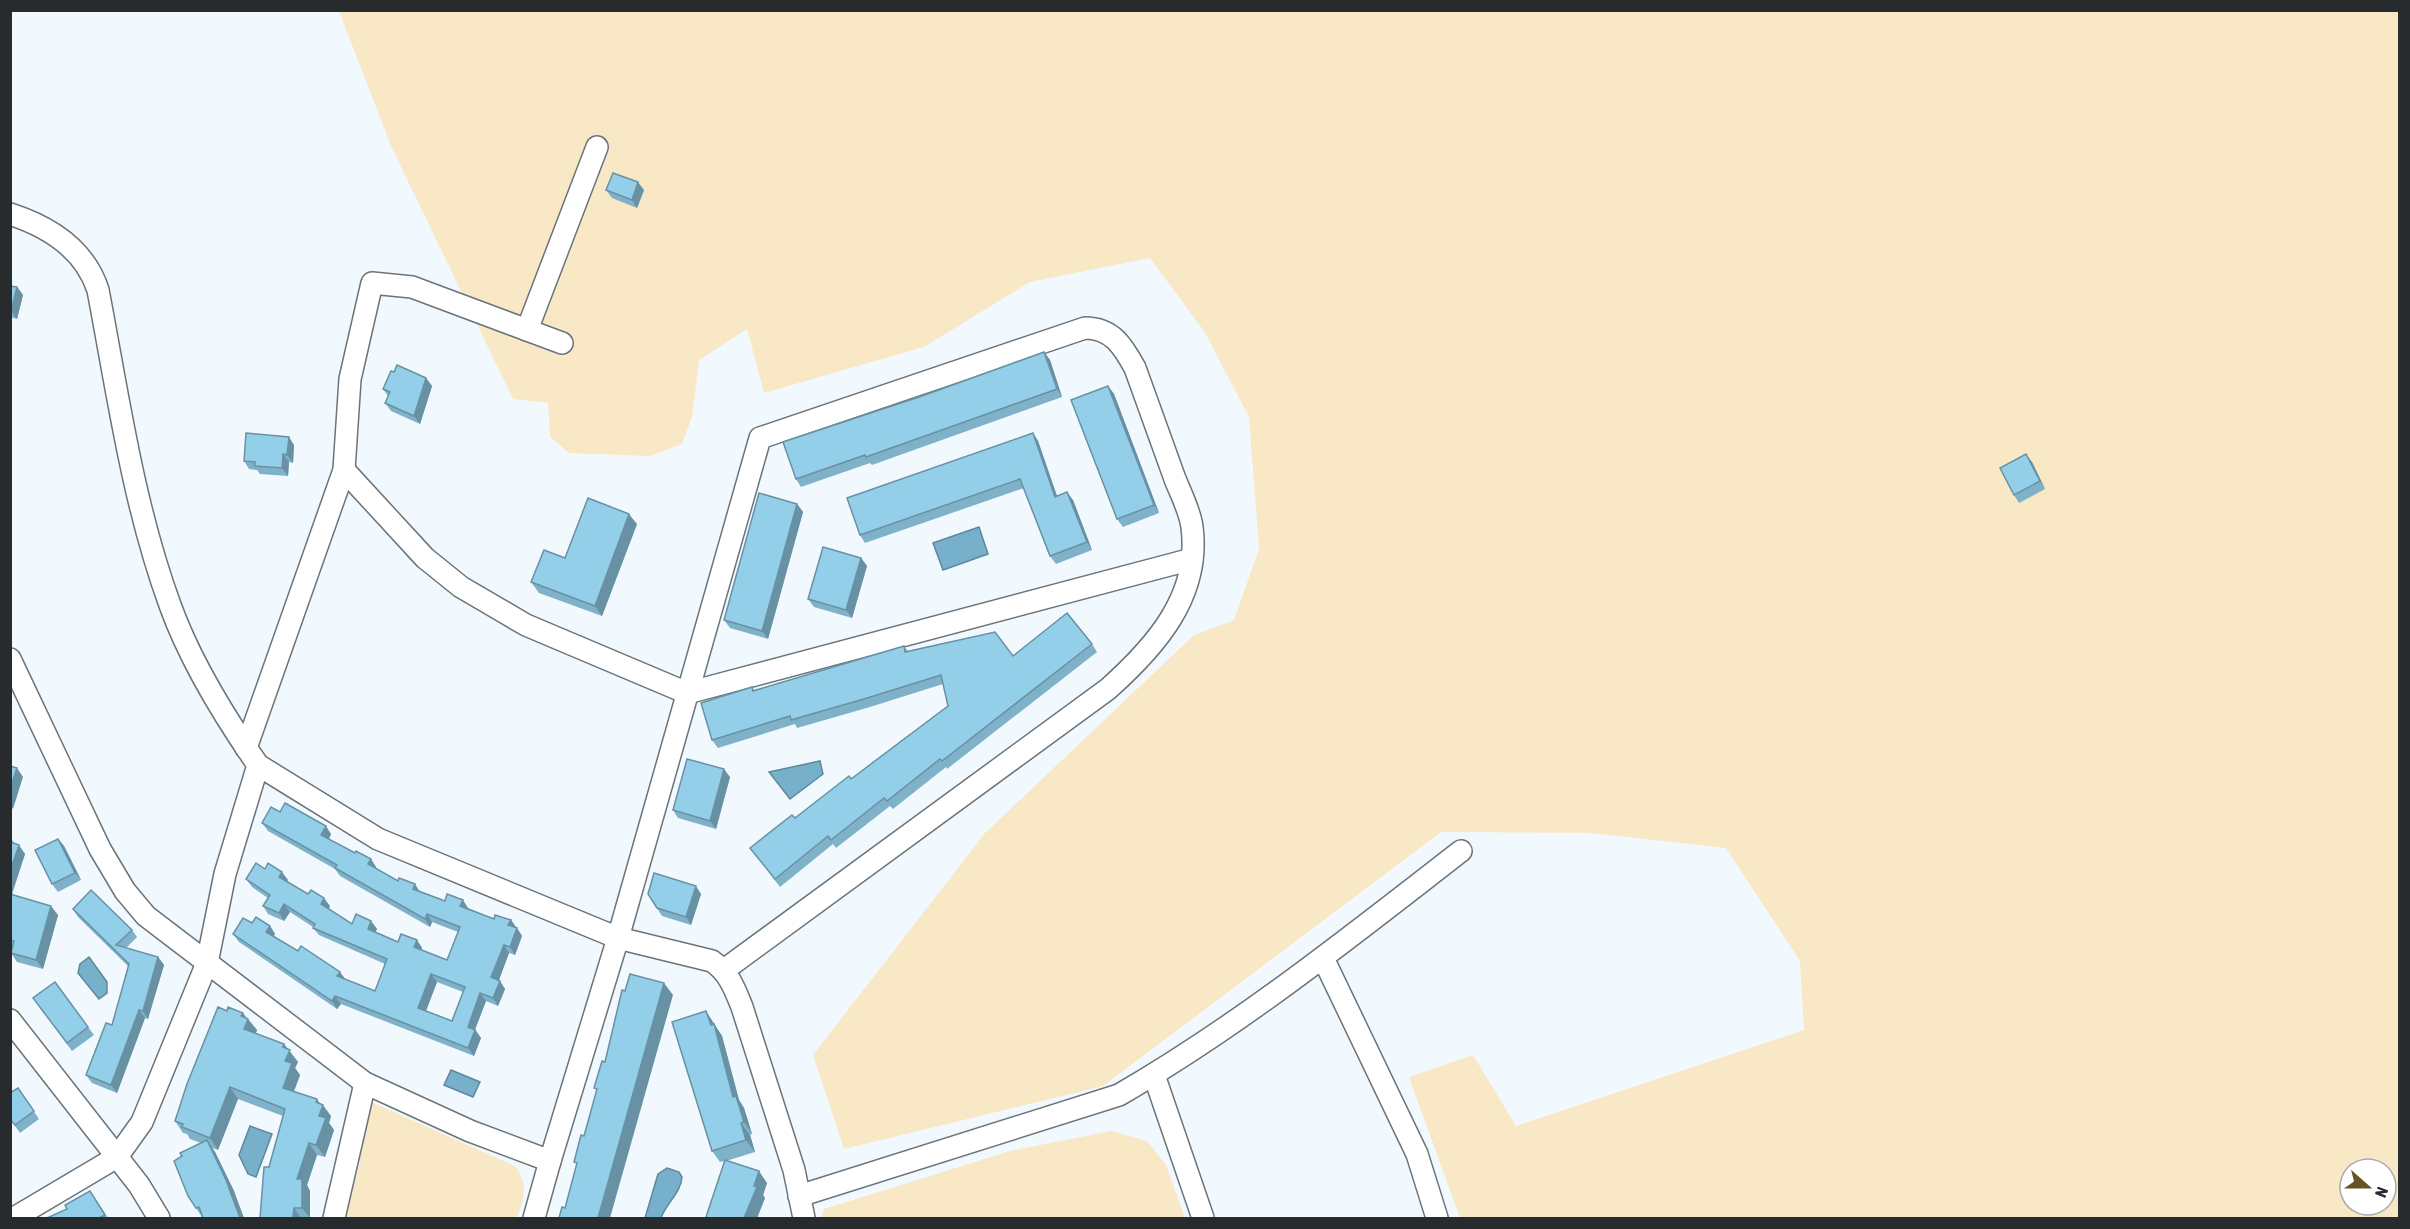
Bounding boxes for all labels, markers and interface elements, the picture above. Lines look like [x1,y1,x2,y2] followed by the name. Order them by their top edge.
[2338,1157,2398,1217] north arrow
[2372,1185,2392,1200] text: N

